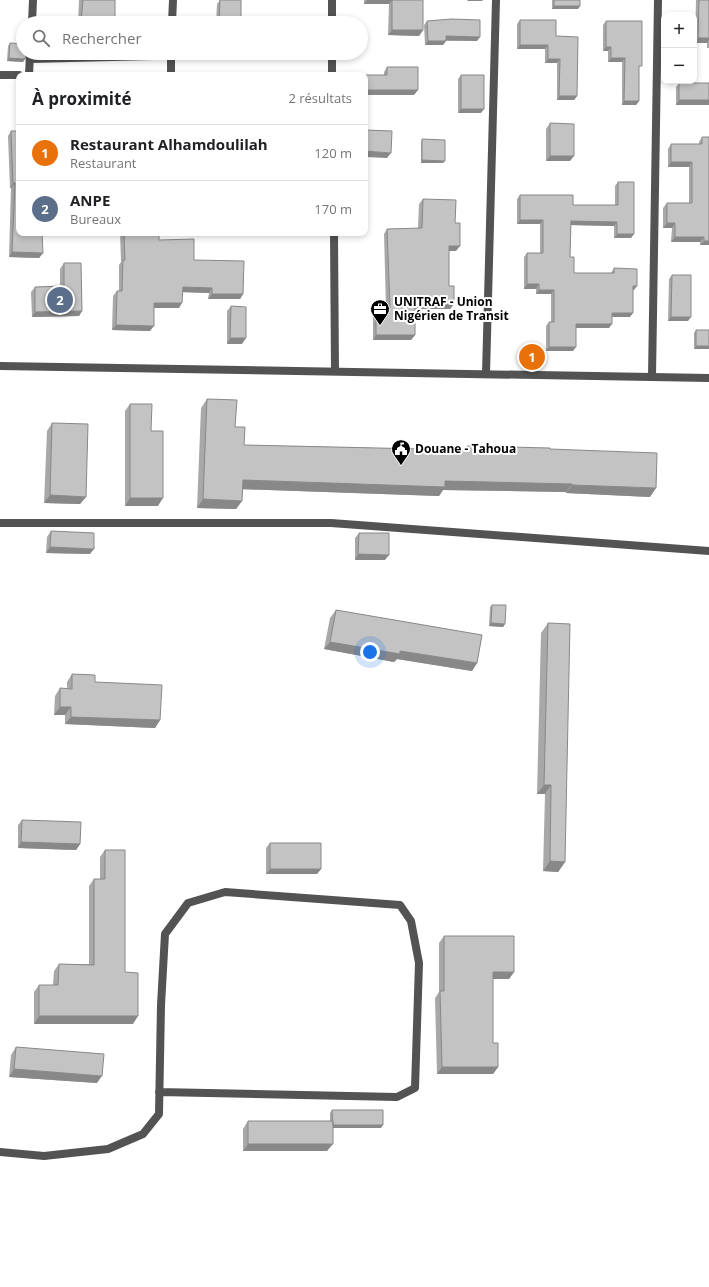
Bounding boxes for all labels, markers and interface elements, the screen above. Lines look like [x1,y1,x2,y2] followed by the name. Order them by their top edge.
[661,12,697,84] map controls
[661,12,697,48] button: +
[16,16,368,60] search box
[30,27,52,49] icon: search
[62,28,142,48] text: Rechercher
[661,48,697,84] button: −
[32,87,131,110] text: À proximité
[288,89,352,107] text: 2 résultats
[70,134,268,154] text: Restaurant Alhamdoulilah
[41,144,49,162] text: 1
[314,144,352,162] text: 120 m
[70,154,137,172] text: Restaurant
[70,190,110,210] text: ANPE
[41,200,49,218] text: 2
[314,200,352,218] text: 170 m
[70,210,121,228] text: Bureaux
[47,285,73,315] pin: 2
[394,293,509,324] place label: UNITRAF - Union Nigérien de Transit
[369,298,391,326] office icon: UNITRAF - Union Nigérien de Transit
[519,342,545,372] pin: 1
[390,438,412,466] public building icon: Douane - Tahoua
[415,440,516,457] place label: Douane - Tahoua
[360,642,380,662] your location

